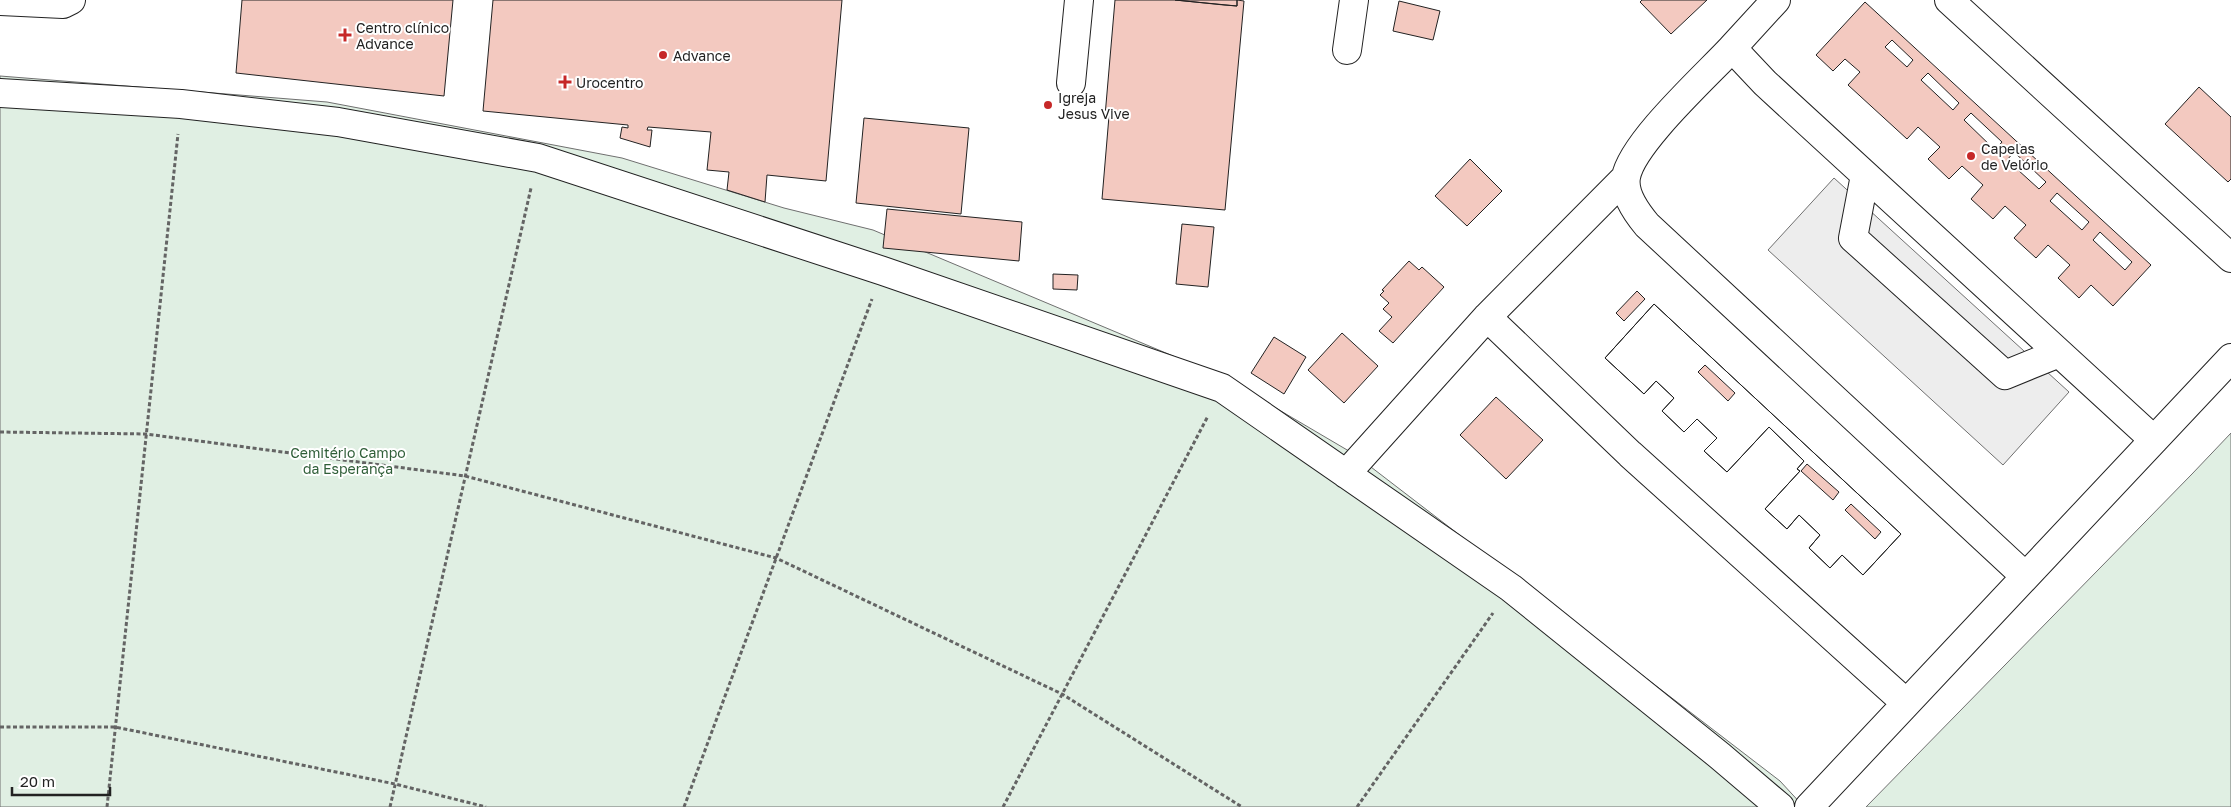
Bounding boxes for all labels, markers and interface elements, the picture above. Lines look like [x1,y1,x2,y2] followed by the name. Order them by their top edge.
[356,19,449,52] place label: Centro clínico Advance
[338,28,352,42] marker: Centro clínico Advance
[673,47,731,64] place label: Advance
[657,49,669,61] marker: Advance
[576,74,643,91] place label: Urocentro
[558,75,572,89] marker: Urocentro
[1058,89,1130,122] place label: Igreja Jesus Vive
[1042,99,1054,111] marker: Igreja Jesus Vive
[1981,140,2048,173] place label: Capelas de Velório
[1965,150,1977,162] marker: Capelas de Velório
[290,444,406,477] park label: Cemitério Campo da Esperança
[12,764,110,796] scale bar
[20,772,55,790] text: 20 m

